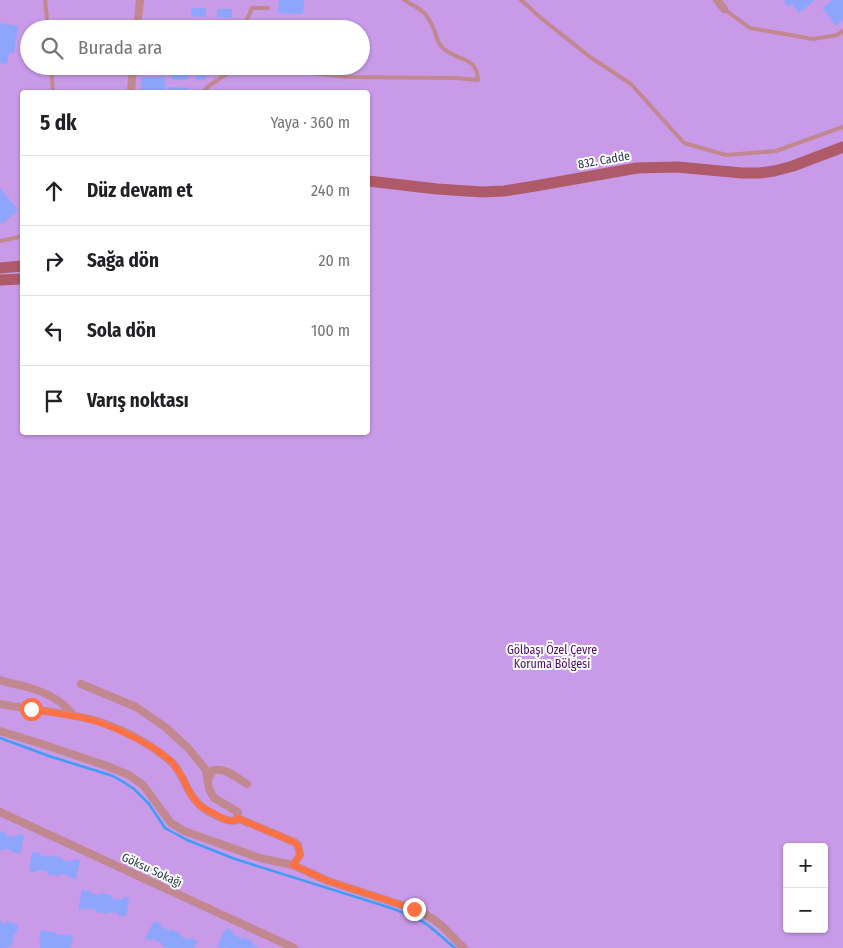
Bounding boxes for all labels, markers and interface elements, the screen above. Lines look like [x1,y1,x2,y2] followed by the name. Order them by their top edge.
[20,20,370,75] search box
[38,34,66,62] icon: search
[78,36,162,59] text: Burada ara
[40,110,77,136] text: 5 dk
[270,113,350,132] text: Yaya · 360 m
[577,149,631,171] street label: 832. Cadde
[40,177,68,205] icon: ahead
[87,179,193,202] text: Düz devam et
[311,181,350,200] text: 240 m
[40,247,68,275] icon: right
[87,249,159,272] text: Sağa dön
[319,251,350,270] text: 20 m
[40,317,68,345] icon: left
[87,319,156,342] text: Sola dön
[311,321,350,340] text: 100 m
[40,387,68,415] icon: arrive
[87,389,189,412] text: Varış noktası
[507,641,597,671] park label: Gölbaşı Özel Çevre Koruma Bölgesi
[20,698,43,721] route start
[783,843,828,933] map controls
[783,843,828,888] button: +
[120,850,184,890] street label: Göksu Sokağı
[783,888,828,933] button: −
[403,898,426,921] route end

